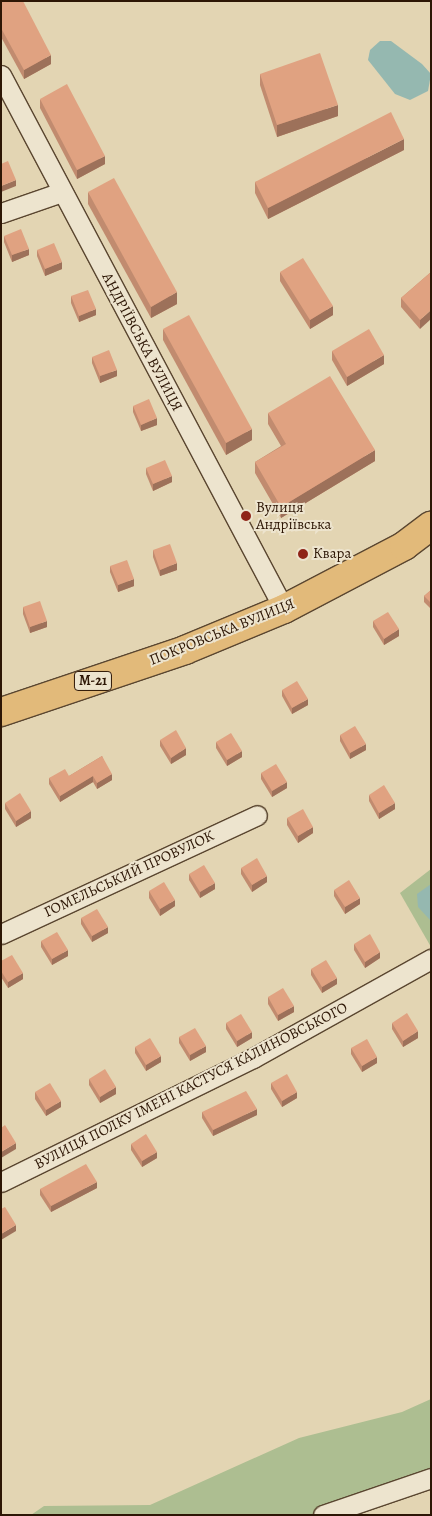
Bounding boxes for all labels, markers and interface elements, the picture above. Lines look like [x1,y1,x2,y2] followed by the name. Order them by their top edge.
[98,270,186,414] street label: АНДРІЇВСЬКА ВУЛИЦЯ
[256,498,331,533] place label: Вулиця Андріївська
[240,510,252,522] marker: Вулиця Андріївська
[313,545,351,563] place label: Квара
[297,548,309,560] marker: Квара
[147,595,297,669] street label: ПОКРОВСЬКА ВУЛИЦЯ
[73,669,113,692] road number: М-21
[41,827,217,921] street label: ГОМЕЛЬСЬКИЙ ПРОВУЛОК
[31,999,351,1173] street label: ВУЛИЦЯ ПОЛКУ ІМЕНІ КАСТУСЯ КАЛИНОВСЬКОГО

